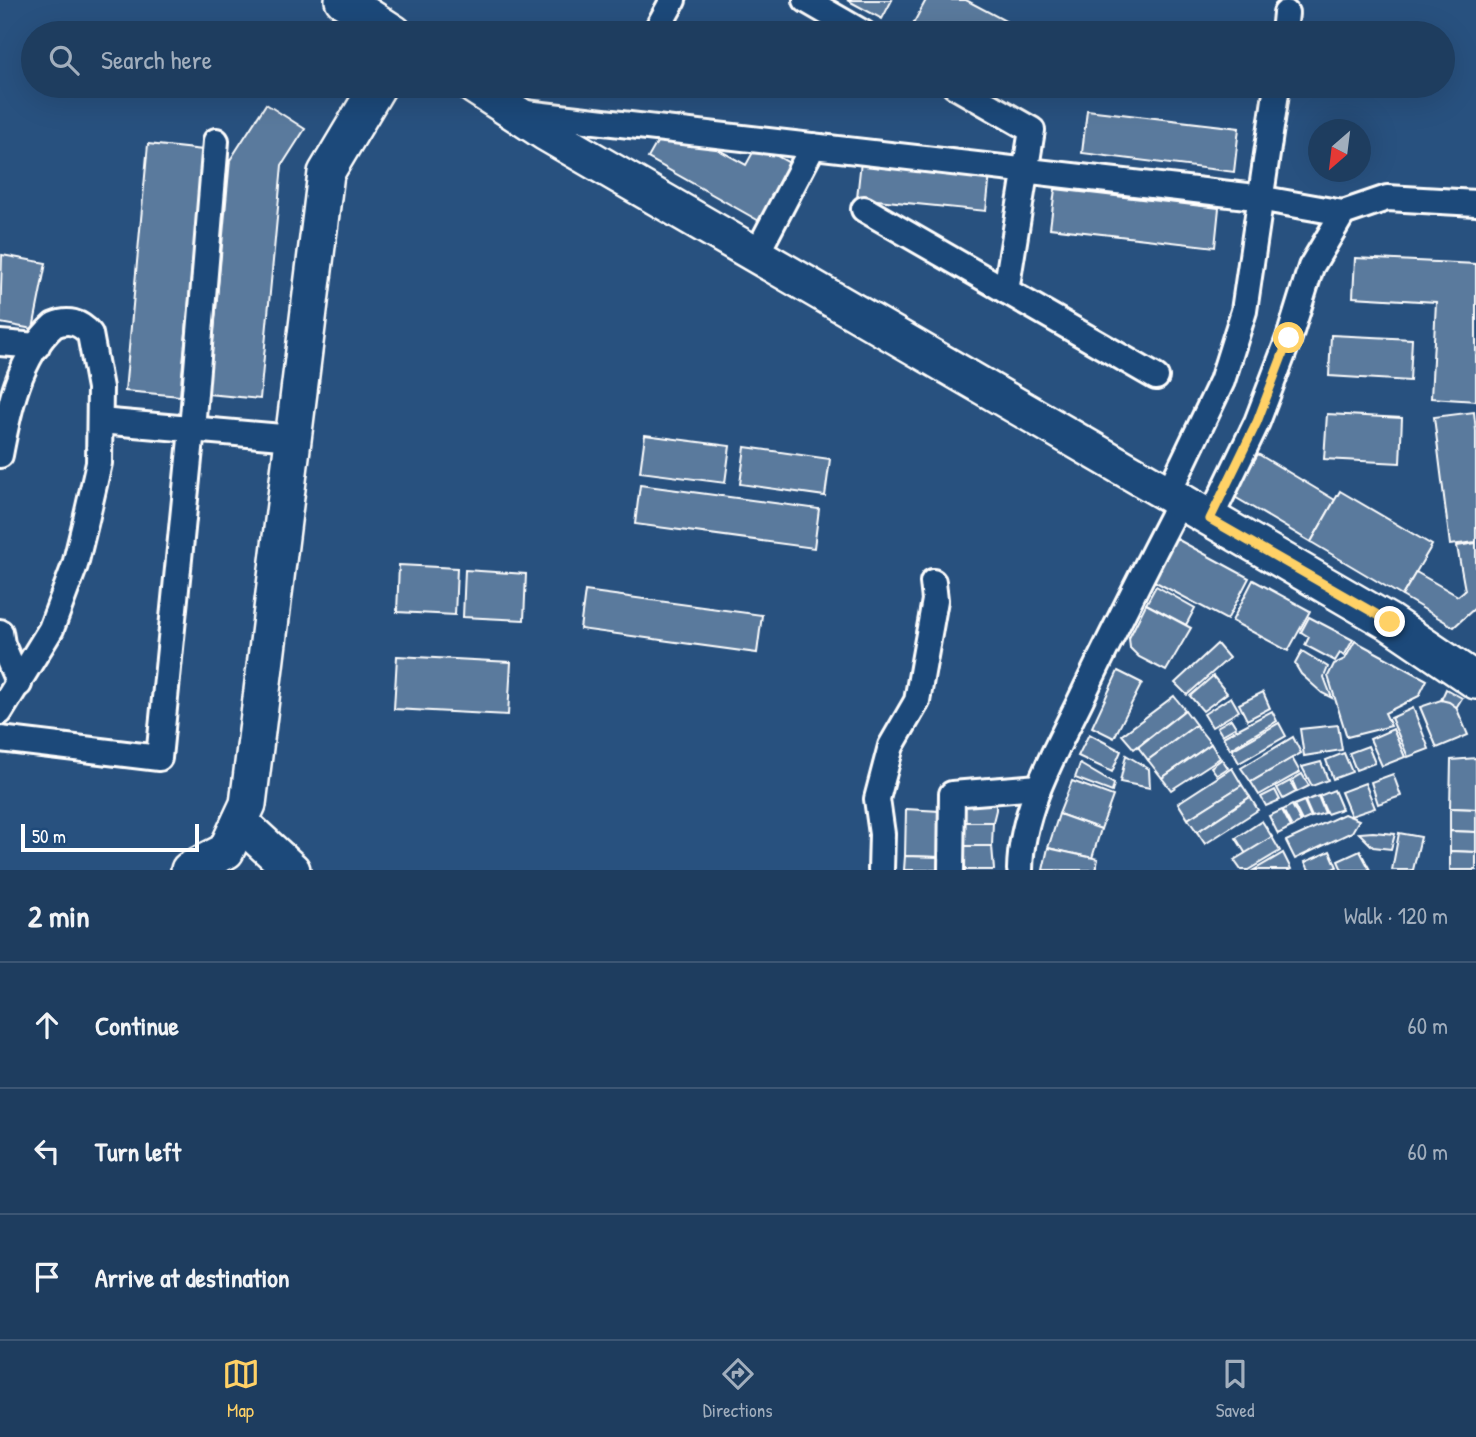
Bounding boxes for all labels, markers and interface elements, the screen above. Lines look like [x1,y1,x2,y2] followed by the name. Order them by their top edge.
[21,21,1455,98] search box
[45,41,83,79] icon: search
[101,42,212,77] text: Search here
[1308,119,1371,182] north arrow
[1273,322,1304,353] route start
[1374,606,1405,637] route end
[21,821,200,853] scale bar
[32,823,66,849] text: 50 m
[28,896,90,936] text: 2 min
[1344,900,1448,931] text: Walk · 120 m
[28,1006,66,1044] icon: ahead
[95,1008,179,1043] text: Continue
[1408,1010,1448,1041] text: 60 m
[28,1132,66,1170] icon: left
[95,1134,181,1169] text: Turn left
[1408,1136,1448,1167] text: 60 m
[28,1258,66,1296] icon: arrive
[95,1260,290,1295] text: Arrive at destination
[222,1355,260,1423] tab: Map
[703,1355,773,1423] tab: Directions
[1216,1355,1254,1423] tab: Saved

